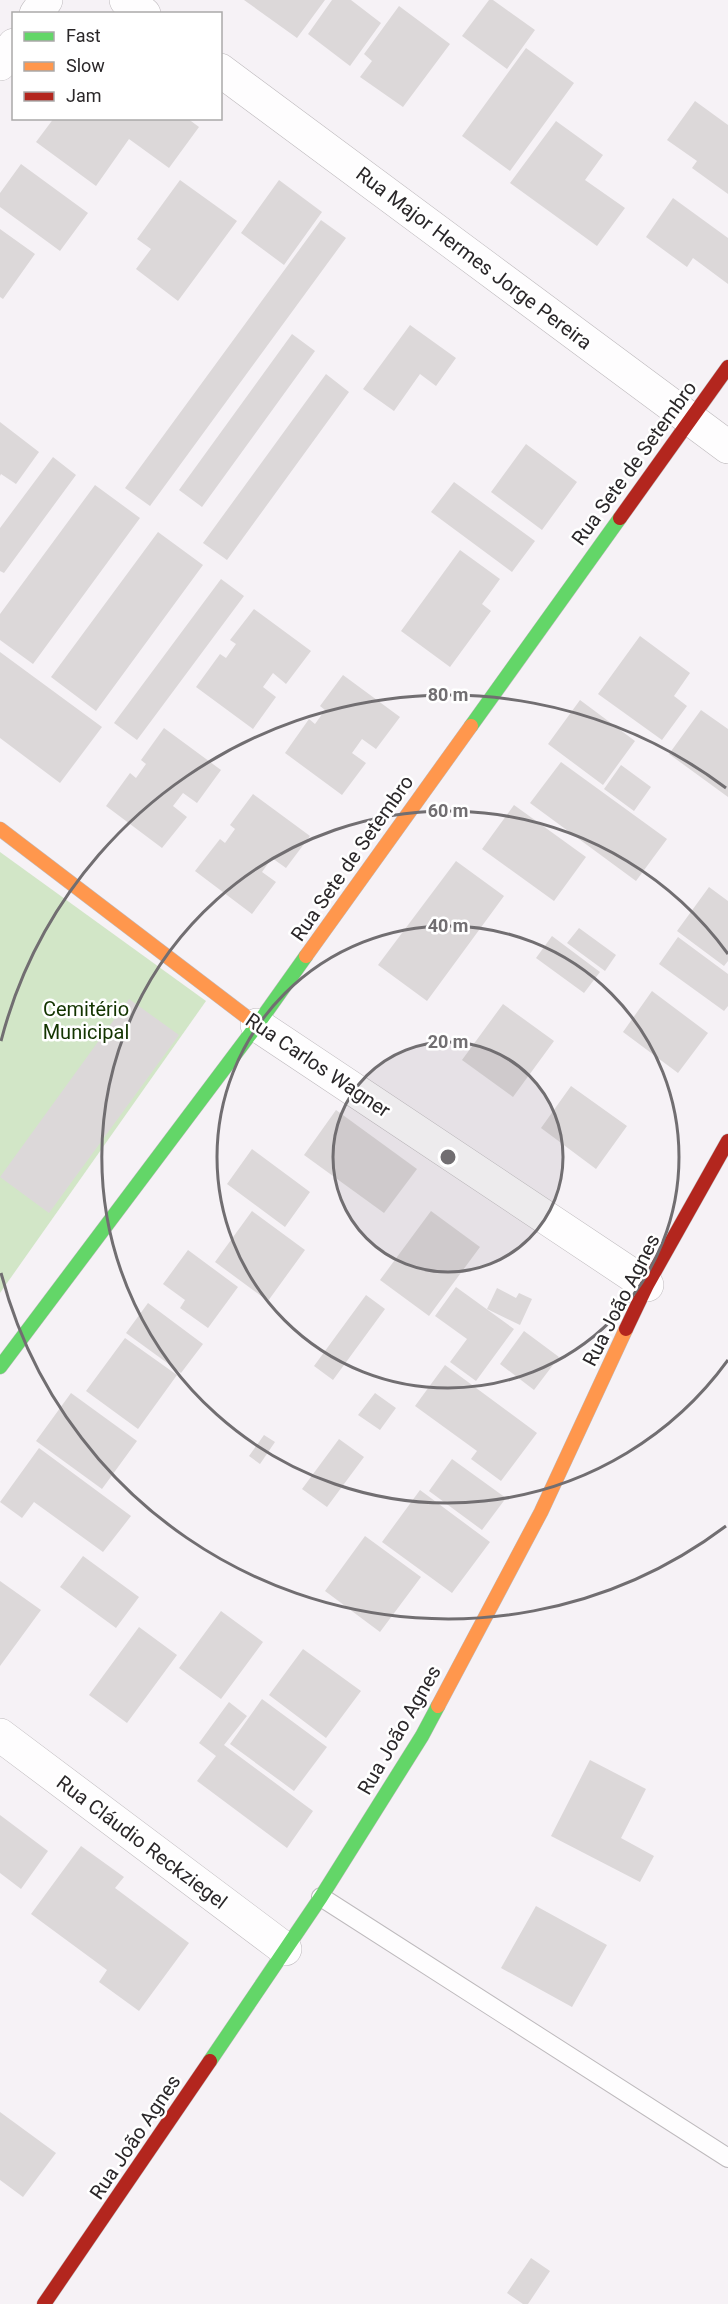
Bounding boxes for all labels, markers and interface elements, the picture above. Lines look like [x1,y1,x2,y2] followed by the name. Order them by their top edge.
[12,12,222,120] legend
[66,25,101,46] text: Fast
[66,55,105,76] text: Slow
[66,85,102,106] text: Jam
[351,162,597,354] street label: Rua Major Hermes Jorge Pereira
[566,376,702,550] street label: Rua Sete de Setembro
[428,684,468,705] text: 80 m
[286,770,418,946] street label: Rua Sete de Setembro
[428,800,468,821] text: 60 m
[428,915,468,936] text: 40 m
[43,997,129,1044] park label: Cemitério Municipal
[241,1008,395,1122] street label: Rua Carlos Wagner
[428,1031,468,1052] text: 20 m
[438,1147,458,1167] centre of rings
[577,1230,665,1370] street label: Rua João Agnes
[352,1661,446,1799] street label: Rua João Agnes
[52,1770,232,1914] street label: Rua Cláudio Reckziegel
[84,2070,186,2204] street label: Rua João Agnes

